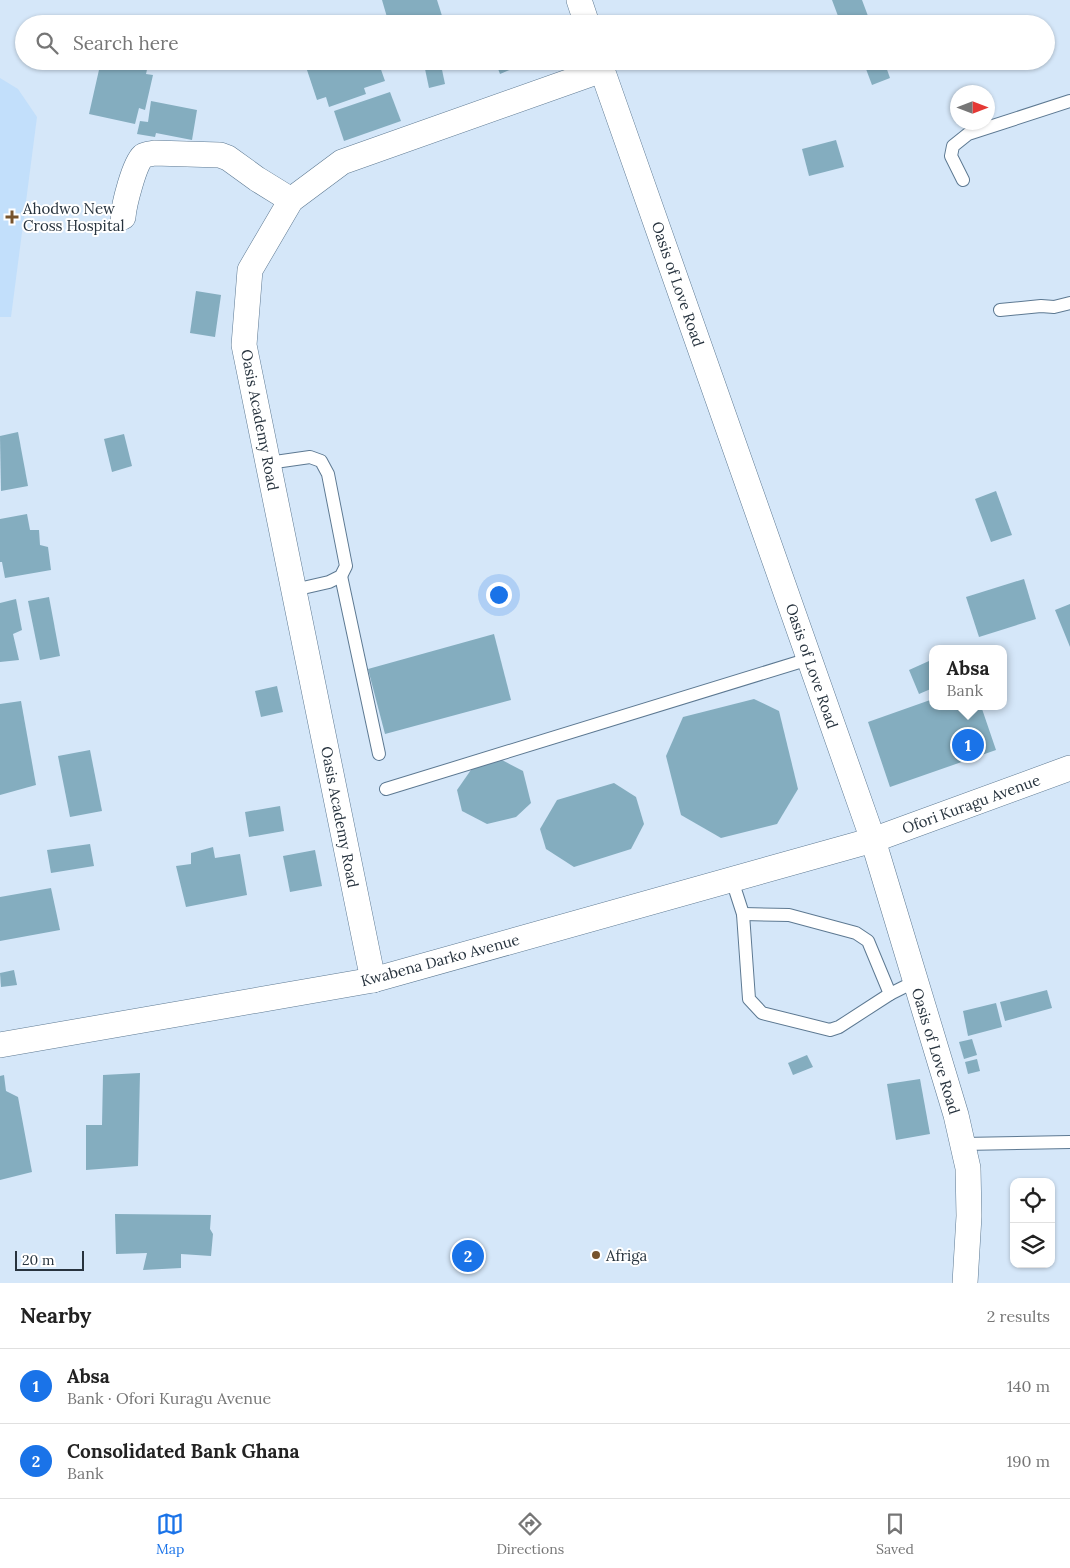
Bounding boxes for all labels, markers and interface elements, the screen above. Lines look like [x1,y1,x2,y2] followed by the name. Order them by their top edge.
[15,15,1055,70] search box
[33,29,61,57] icon: search
[73,31,179,55] text: Search here
[950,85,995,130] north arrow
[22,199,125,235] place label: Ahodwo New Cross Hospital
[5,210,19,224] marker: Ahodwo New Cross Hospital
[648,219,708,349] street label: Oasis of Love Road
[237,348,283,492] street label: Oasis Academy Road
[486,582,512,608] your location
[782,601,842,731] street label: Oasis of Love Road
[929,645,1007,710] popup
[947,656,989,680] text: Absa
[947,680,983,700] text: Bank
[952,726,984,764] pin: 1
[317,745,363,889] street label: Oasis Academy Road
[899,770,1043,838] street label: Ofori Kuragu Avenue
[359,930,521,990] street label: Kwabena Darko Avenue
[908,986,964,1117] street label: Oasis of Love Road
[1010,1178,1055,1268] map controls
[1010,1178,1055,1223] button: locate
[1010,1223,1055,1268] button: layers
[452,1237,484,1275] pin: 2
[605,1246,647,1265] place label: Afriga
[15,1248,84,1271] scale bar
[590,1249,602,1261] marker: Afriga
[22,1251,54,1269] text: 20 m
[20,1302,91,1329] text: Nearby
[987,1306,1050,1326] text: 2 results
[67,1364,110,1388] text: Absa
[33,1376,39,1396] text: 1
[1007,1376,1050,1396] text: 140 m
[67,1388,271,1408] text: Bank · Ofori Kuragu Avenue
[67,1439,300,1463] text: Consolidated Bank Ghana
[32,1451,40,1471] text: 2
[1006,1451,1050,1471] text: 190 m
[67,1463,104,1483] text: Bank
[156,1510,184,1558] tab: Map
[496,1510,564,1558] tab: Directions
[876,1510,914,1558] tab: Saved

